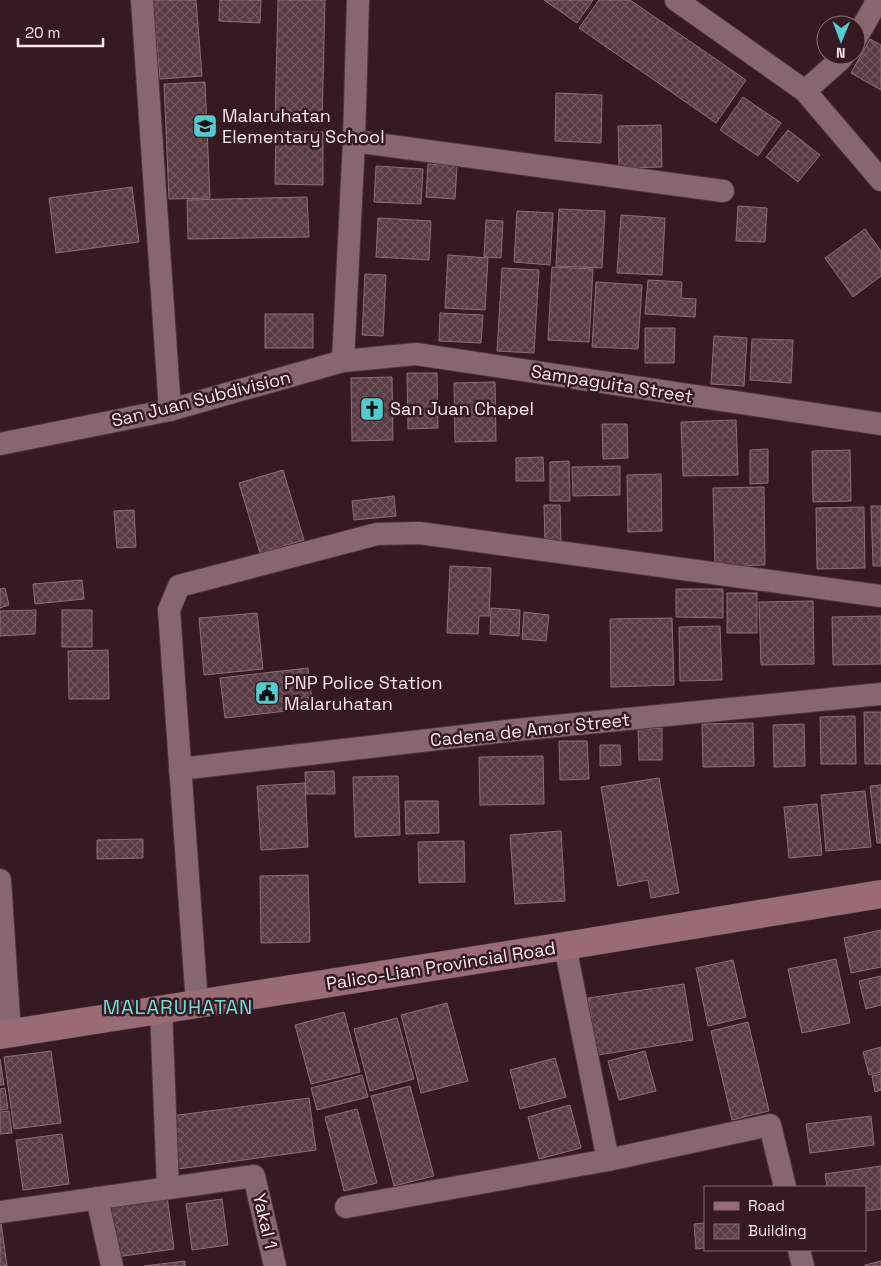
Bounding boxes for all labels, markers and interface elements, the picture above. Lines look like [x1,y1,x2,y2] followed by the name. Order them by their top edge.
[18,15,102,47] scale bar
[816,15,866,65] north arrow
[25,23,60,42] text: 20 m
[836,44,846,62] text: N
[222,104,385,148] place label: Malaruhatan Elementary School
[192,113,218,139] school or university icon: Malaruhatan Elementary School
[529,359,695,408] street label: Sampaguita Street
[109,365,293,432] street label: San Juan Subdivision
[359,396,385,422] church icon: San Juan Chapel
[390,397,534,420] place label: San Juan Chapel
[284,671,443,715] place label: PNP Police Station Malaruhatan
[254,680,280,706] public building icon: PNP Police Station Malaruhatan
[429,708,631,751] street label: Cadena de Amor Street
[325,936,557,995] street label: Palico-Lian Provincial Road
[103,994,253,1020] district label: MALARUHATAN
[704,1186,866,1251] legend
[248,1191,283,1251] street label: Yakal 1
[748,1196,785,1215] text: Road
[748,1221,807,1240] text: Building

